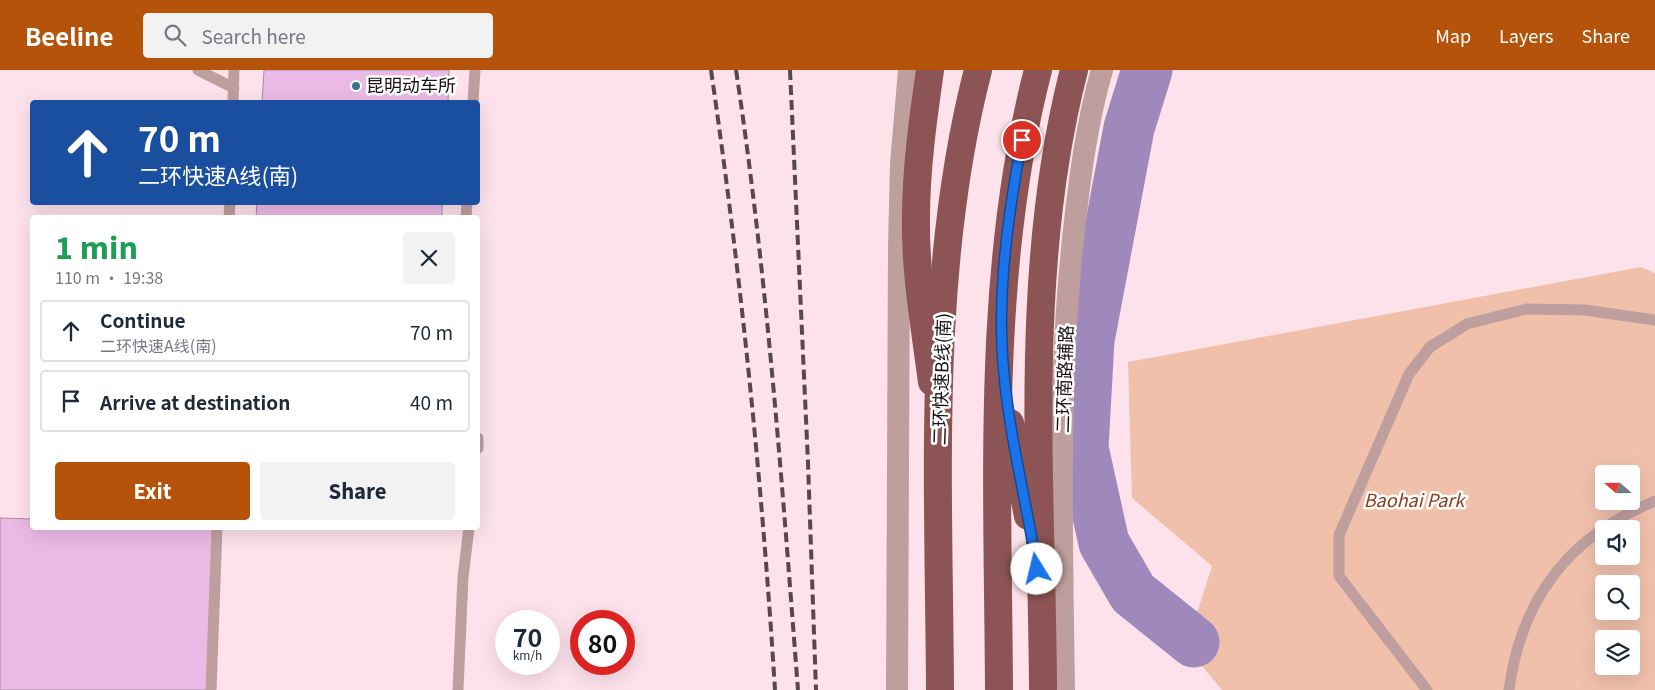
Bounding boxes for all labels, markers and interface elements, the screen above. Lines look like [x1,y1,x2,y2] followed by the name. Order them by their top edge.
[143,13,493,58] search box
[25,18,113,53] text: Beeline
[161,21,189,49] icon: search
[201,22,306,49] text: Search here
[1435,22,1471,48] text: Map
[1499,22,1554,48] text: Layers
[1582,22,1630,48] text: Share
[366,71,456,97] place label: 昆明动车所
[350,80,362,92] marker: 昆明动车所
[138,111,221,162] text: 70 m
[1001,119,1043,161] pin
[55,120,120,185] icon: ahead
[1008,126,1036,154] icon: arrive
[138,158,298,190] text: 二环快速A线(南)
[55,224,138,268] text: 1 min
[403,232,455,284] button: close
[55,265,163,289] text: 110 m · 19:38
[100,306,186,333] text: Continue
[925,313,955,445] street label: 二环快速B线(南)
[57,317,85,345] icon: ahead
[410,318,453,345] text: 70 m
[1048,325,1078,433] street label: 二环南路辅路
[100,333,217,357] text: 二环快速A线(南)
[57,387,85,415] icon: arrive
[100,388,290,415] text: Arrive at destination
[410,388,453,415] text: 40 m
[55,462,250,520] button: Exit
[260,462,455,520] button: Share
[1595,465,1640,510] north arrow
[1595,465,1640,675] map controls
[1364,486,1466,512] park label: Baohai Park
[1595,520,1640,565] button: sound
[1010,542,1062,594] position arrow
[1595,575,1640,620] button: search
[570,610,635,675] speed limit sign: 80
[513,618,542,654] text: 70
[1595,630,1640,675] button: layers
[513,646,542,663] text: km/h

